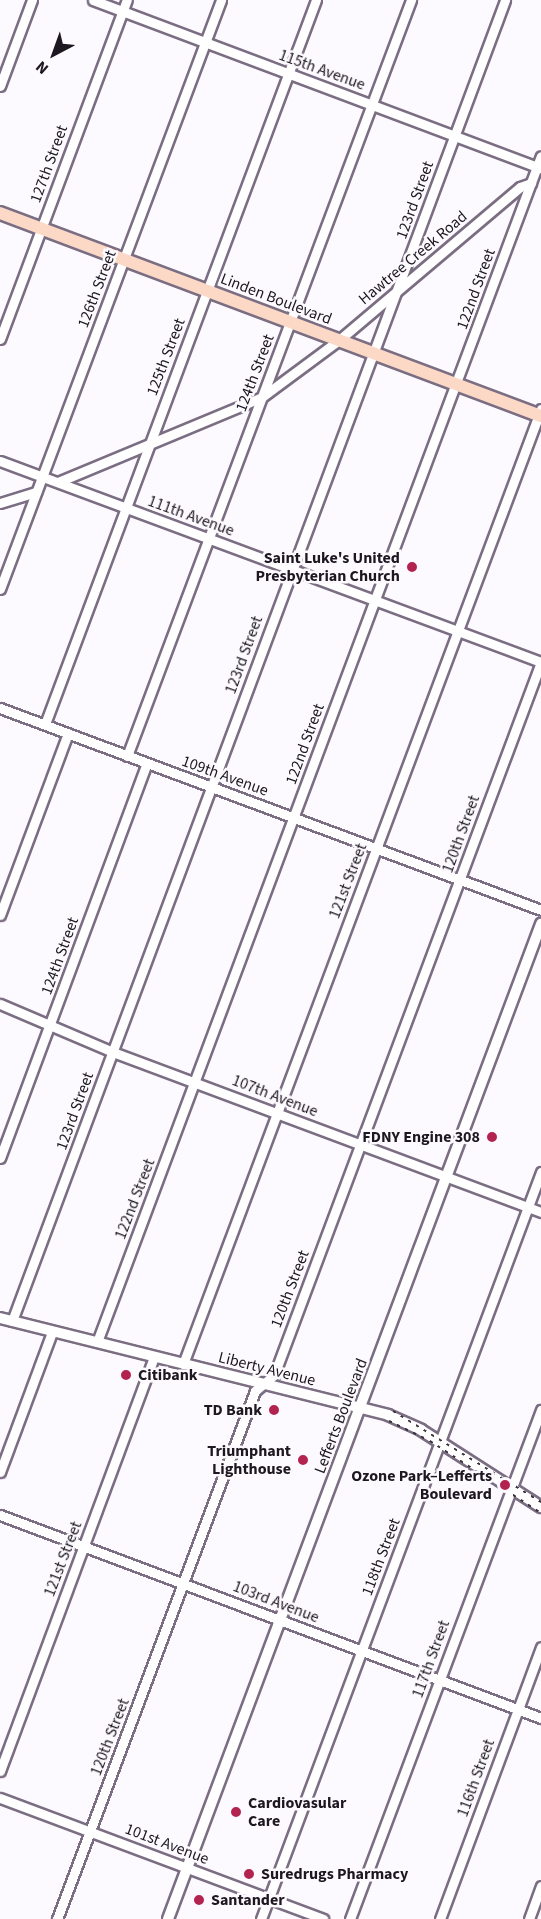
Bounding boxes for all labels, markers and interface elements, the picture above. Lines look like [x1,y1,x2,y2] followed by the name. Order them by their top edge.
[24,24,84,84] north arrow
[276,46,368,94] street label: 115th Avenue
[31,56,53,79] text: N
[26,123,72,205] street label: 127th Street
[392,158,438,242] street label: 123rd Street
[355,207,471,309] street label: Hawtree Creek Road
[452,246,500,332] street label: 122nd Street
[73,248,121,330] street label: 126th Street
[218,269,334,329] street label: Linden Boulevard
[142,316,190,398] street label: 125th Street
[231,332,279,414] street label: 124th Street
[145,492,237,540] street label: 111th Avenue
[255,548,400,586] place label: Saint Luke's United Presbyterian Church
[405,560,419,574] marker: Saint Luke's United Presbyterian Church
[221,613,267,697] street label: 123rd Street
[281,701,329,787] street label: 122nd Street
[179,752,271,800] street label: 109th Avenue
[438,793,484,875] street label: 120th Street
[325,841,371,921] street label: 121st Street
[37,915,83,997] street label: 124th Street
[52,1069,98,1153] street label: 123rd Street
[229,1071,321,1121] street label: 107th Avenue
[362,1127,480,1147] place label: FDNY Engine 308
[485,1130,499,1144] marker: FDNY Engine 308
[111,1156,159,1242] street label: 122nd Street
[266,1248,314,1330] street label: 120th Street
[216,1348,318,1390] street label: Liberty Avenue
[310,1356,372,1476] street label: Lefferts Boulevard
[138,1365,198,1385] place label: Citibank
[119,1368,133,1382] marker: Citibank
[204,1400,262,1420] place label: TD Bank
[267,1403,281,1417] marker: TD Bank
[207,1441,291,1479] place label: Triumphant Lighthouse
[296,1453,310,1467] marker: Triumphant Lighthouse
[351,1466,492,1504] place label: Ozone Park–Lefferts Boulevard
[496,1476,514,1494] marker: Ozone Park–Lefferts Boulevard
[357,1516,405,1598] street label: 118th Street
[40,1519,86,1599] street label: 121st Street
[230,1577,322,1627] street label: 103rd Avenue
[408,1618,454,1700] street label: 117th Street
[86,1696,134,1778] street label: 120th Street
[453,1737,499,1819] street label: 116th Street
[248,1793,346,1831] place label: Cardiovasular Care
[229,1805,243,1819] marker: Cardiovasular Care
[122,1819,212,1869] street label: 101st Avenue
[261,1864,408,1884] place label: Suredrugs Pharmacy
[242,1867,256,1881] marker: Suredrugs Pharmacy
[211,1890,285,1910] place label: Santander
[192,1893,206,1907] marker: Santander

